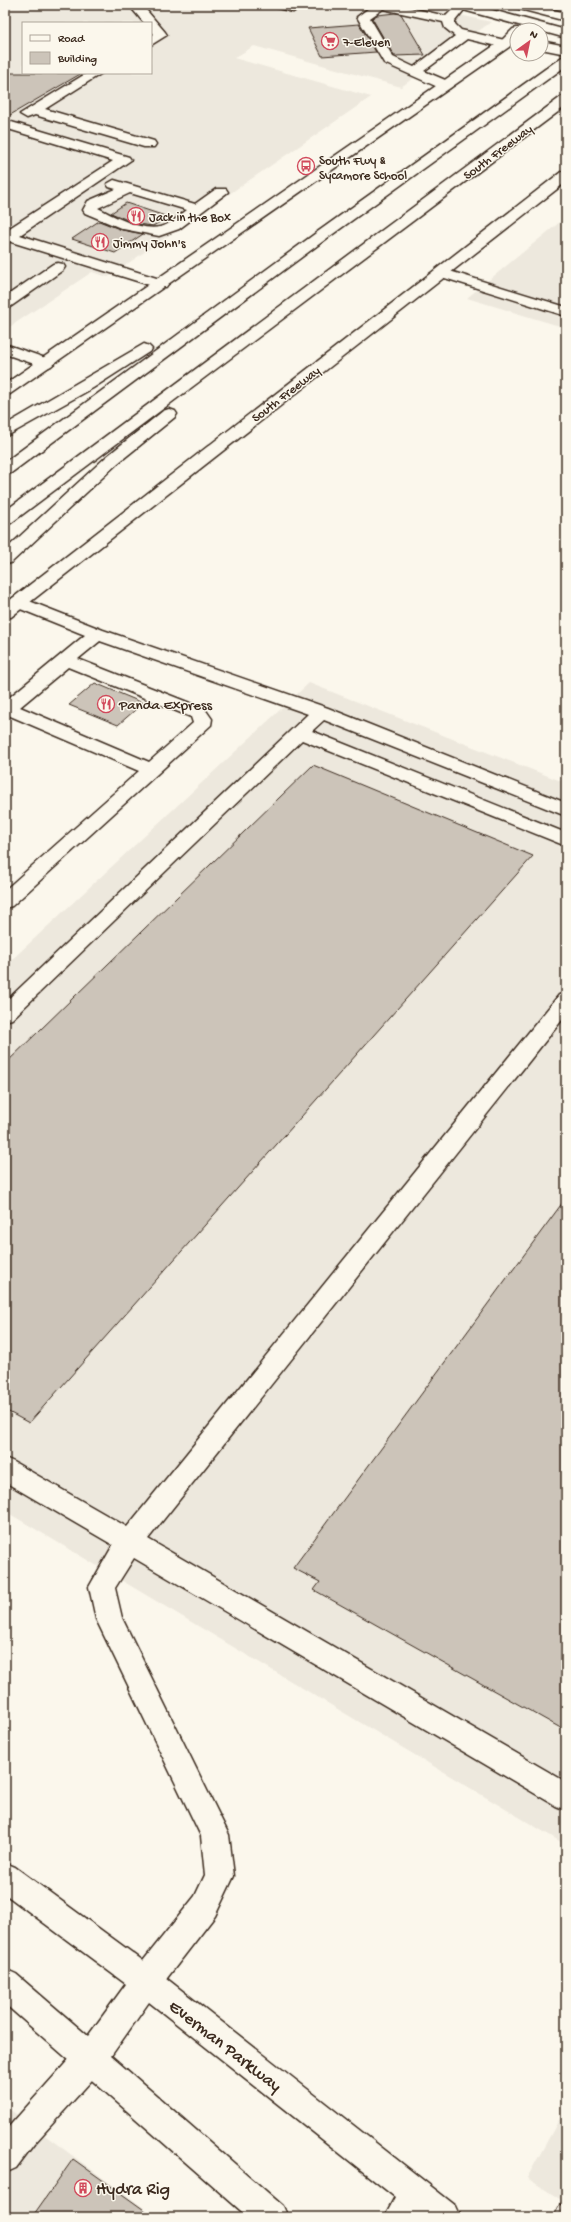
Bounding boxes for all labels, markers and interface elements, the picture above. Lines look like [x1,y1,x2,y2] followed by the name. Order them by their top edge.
[22,22,152,74] legend
[509,22,549,62] north arrow
[527,28,540,42] text: N
[320,31,340,51] supermarket icon: 7-Eleven
[58,33,85,47] text: Road
[342,36,391,51] place label: 7-Eleven
[57,53,97,67] text: Building
[461,122,536,184] street label: South Freeway
[319,154,407,184] place label: South Fwy & Sycamore School
[296,156,316,176] bus stop icon: South Fwy & Sycamore School
[126,206,146,226] restaurant icon: Jack in the Box
[149,211,231,226] place label: Jack in the Box
[90,232,110,252] restaurant icon: Jimmy John's
[113,237,187,252] place label: Jimmy John's
[249,363,324,426] street label: South Freeway
[96,694,116,714] restaurant icon: Panda Express
[118,697,213,715] place label: Panda Express
[164,1996,285,2098] street label: Everman Parkway
[73,2178,93,2198] building icon: Hydra Rig
[96,2180,170,2201] place label: Hydra Rig

